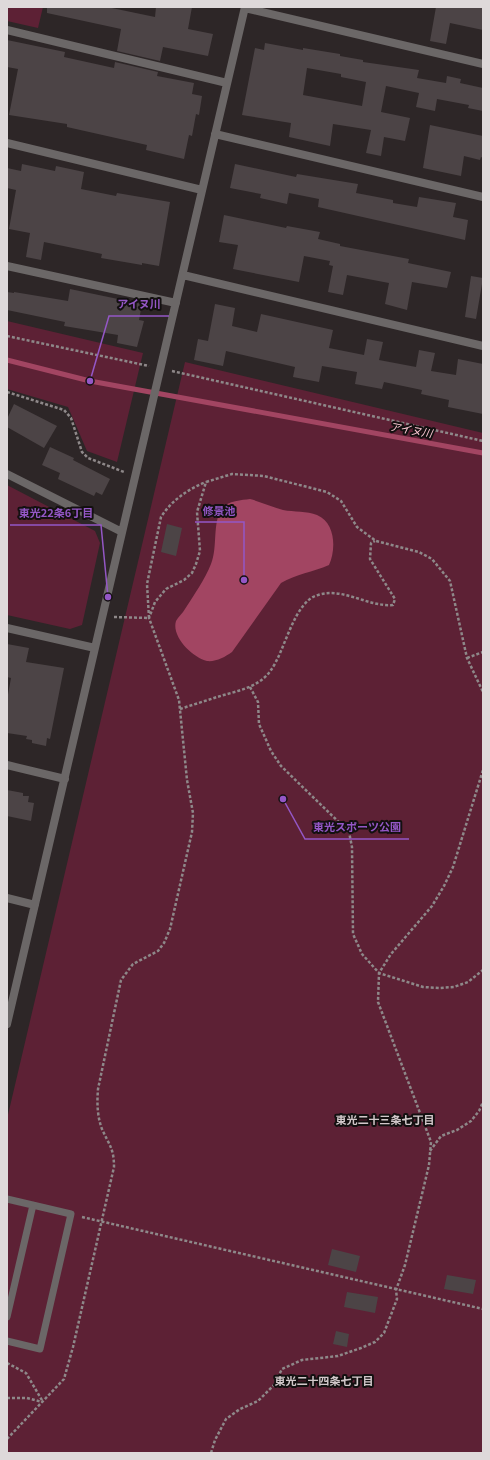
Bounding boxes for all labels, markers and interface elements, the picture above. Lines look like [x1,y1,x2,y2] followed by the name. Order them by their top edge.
[109,293,169,316] callout: アイヌ川
[117,295,161,311] text: アイヌ川
[388,417,435,441] water label: アイヌ川
[195,499,244,522] callout: 修景池
[10,502,101,525] callout: 東光22条6丁目
[203,502,236,518] text: 修景池
[19,504,93,520] text: 東光22条6丁目
[305,816,409,839] callout: 東光スポーツ公園
[313,818,401,834] text: 東光スポーツ公園
[336,1111,435,1127] district label: 東光二十三条七丁目
[275,1372,374,1388] district label: 東光二十四条七丁目

